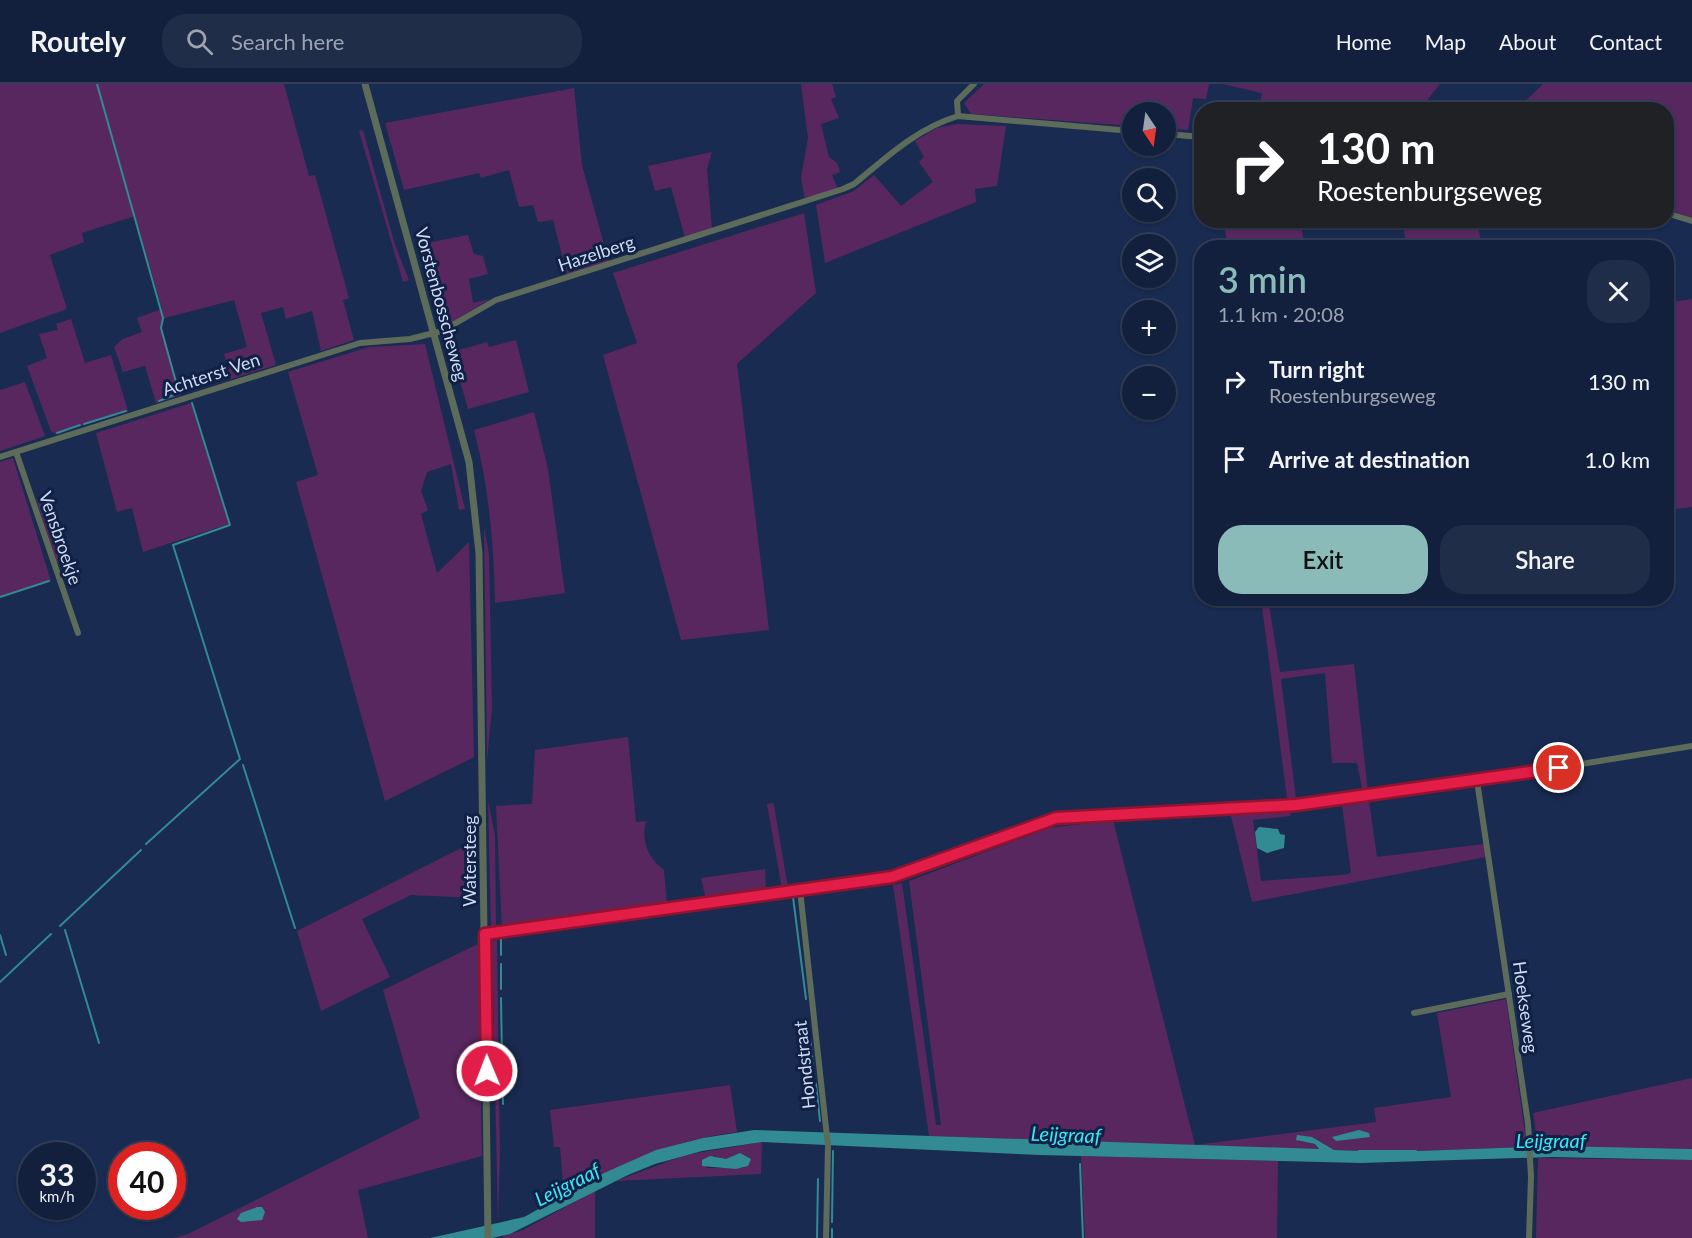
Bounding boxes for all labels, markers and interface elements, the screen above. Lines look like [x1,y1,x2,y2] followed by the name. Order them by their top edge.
[162,14,582,68] search box
[30,24,126,58] text: Routely
[183,25,216,58] icon: search
[231,28,344,55] text: Search here
[1336,29,1392,54] text: Home
[1425,29,1466,54] text: Map
[1499,29,1556,54] text: About
[1589,29,1662,54] text: Contact
[1122,102,1176,156] north arrow
[1122,102,1176,420] map controls
[1317,123,1435,173] text: 130 m
[1218,126,1296,204] icon: right
[1122,168,1176,222] button: search
[1317,174,1542,207] text: Roestenburgseweg
[411,225,473,383] street label: Vorstenbosscheweg
[555,230,637,276] street label: Hazelberg
[1122,234,1176,288] button: layers
[1218,257,1307,301] text: 3 min
[1587,260,1650,323] button: close
[1122,300,1176,354] button: +
[1218,302,1345,326] text: 1.1 km · 20:08
[159,348,263,400] street label: Achterst Ven
[1269,356,1364,383] text: Turn right
[1218,365,1251,398] icon: right
[1122,366,1176,420] button: −
[1588,368,1650,395] text: 130 m
[1269,383,1436,407] text: Roestenburgseweg
[1218,443,1251,476] icon: arrive
[1269,446,1470,473] text: Arrive at destination
[1584,446,1650,473] text: 1.0 km
[35,489,87,587] street label: Vensbroekje
[1218,525,1428,594] button: Exit
[1440,525,1650,594] button: Share
[1533,742,1584,793] pin
[1542,751,1575,784] icon: arrive
[458,815,480,907] street label: Watersteeg
[1509,960,1543,1054] street label: Hoekseweg
[788,1019,820,1110] street label: Hondstraat
[455,1039,519,1103] position arrow
[1030,1121,1103,1147] water label: Leijgraaf
[1516,1128,1588,1152] water label: Leijgraaf
[108,1142,186,1220] speed limit sign: 40
[40,1156,74,1192] text: 33
[530,1157,605,1211] water label: Leijgraaf
[39,1187,75,1205] text: km/h

